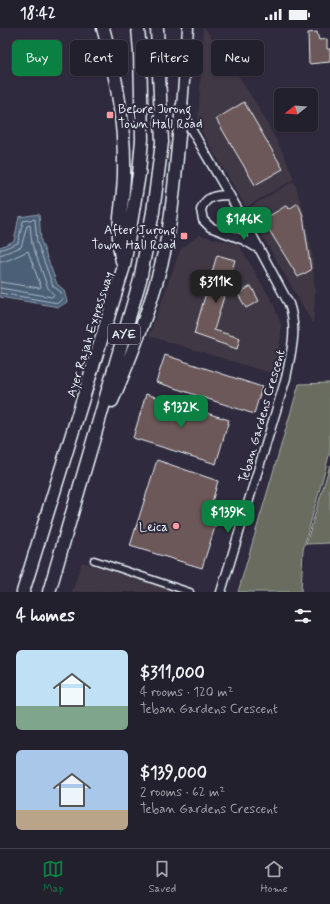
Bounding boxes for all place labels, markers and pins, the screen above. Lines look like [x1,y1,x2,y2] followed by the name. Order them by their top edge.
[118,101,202,133] place label: Before Jurong Town Hall Road
[105,110,115,120] marker: Before Jurong Town Hall Road
[216,207,272,241] pin: $146K
[92,222,176,254] place label: After Jurong Town Hall Road
[179,231,189,241] marker: After Jurong Town Hall Road
[188,270,244,304] pin: $311K
[153,395,209,429] pin: $132K
[200,500,256,534] pin: $139K
[139,519,168,536] place label: Leica
[171,521,181,531] marker: Leica

